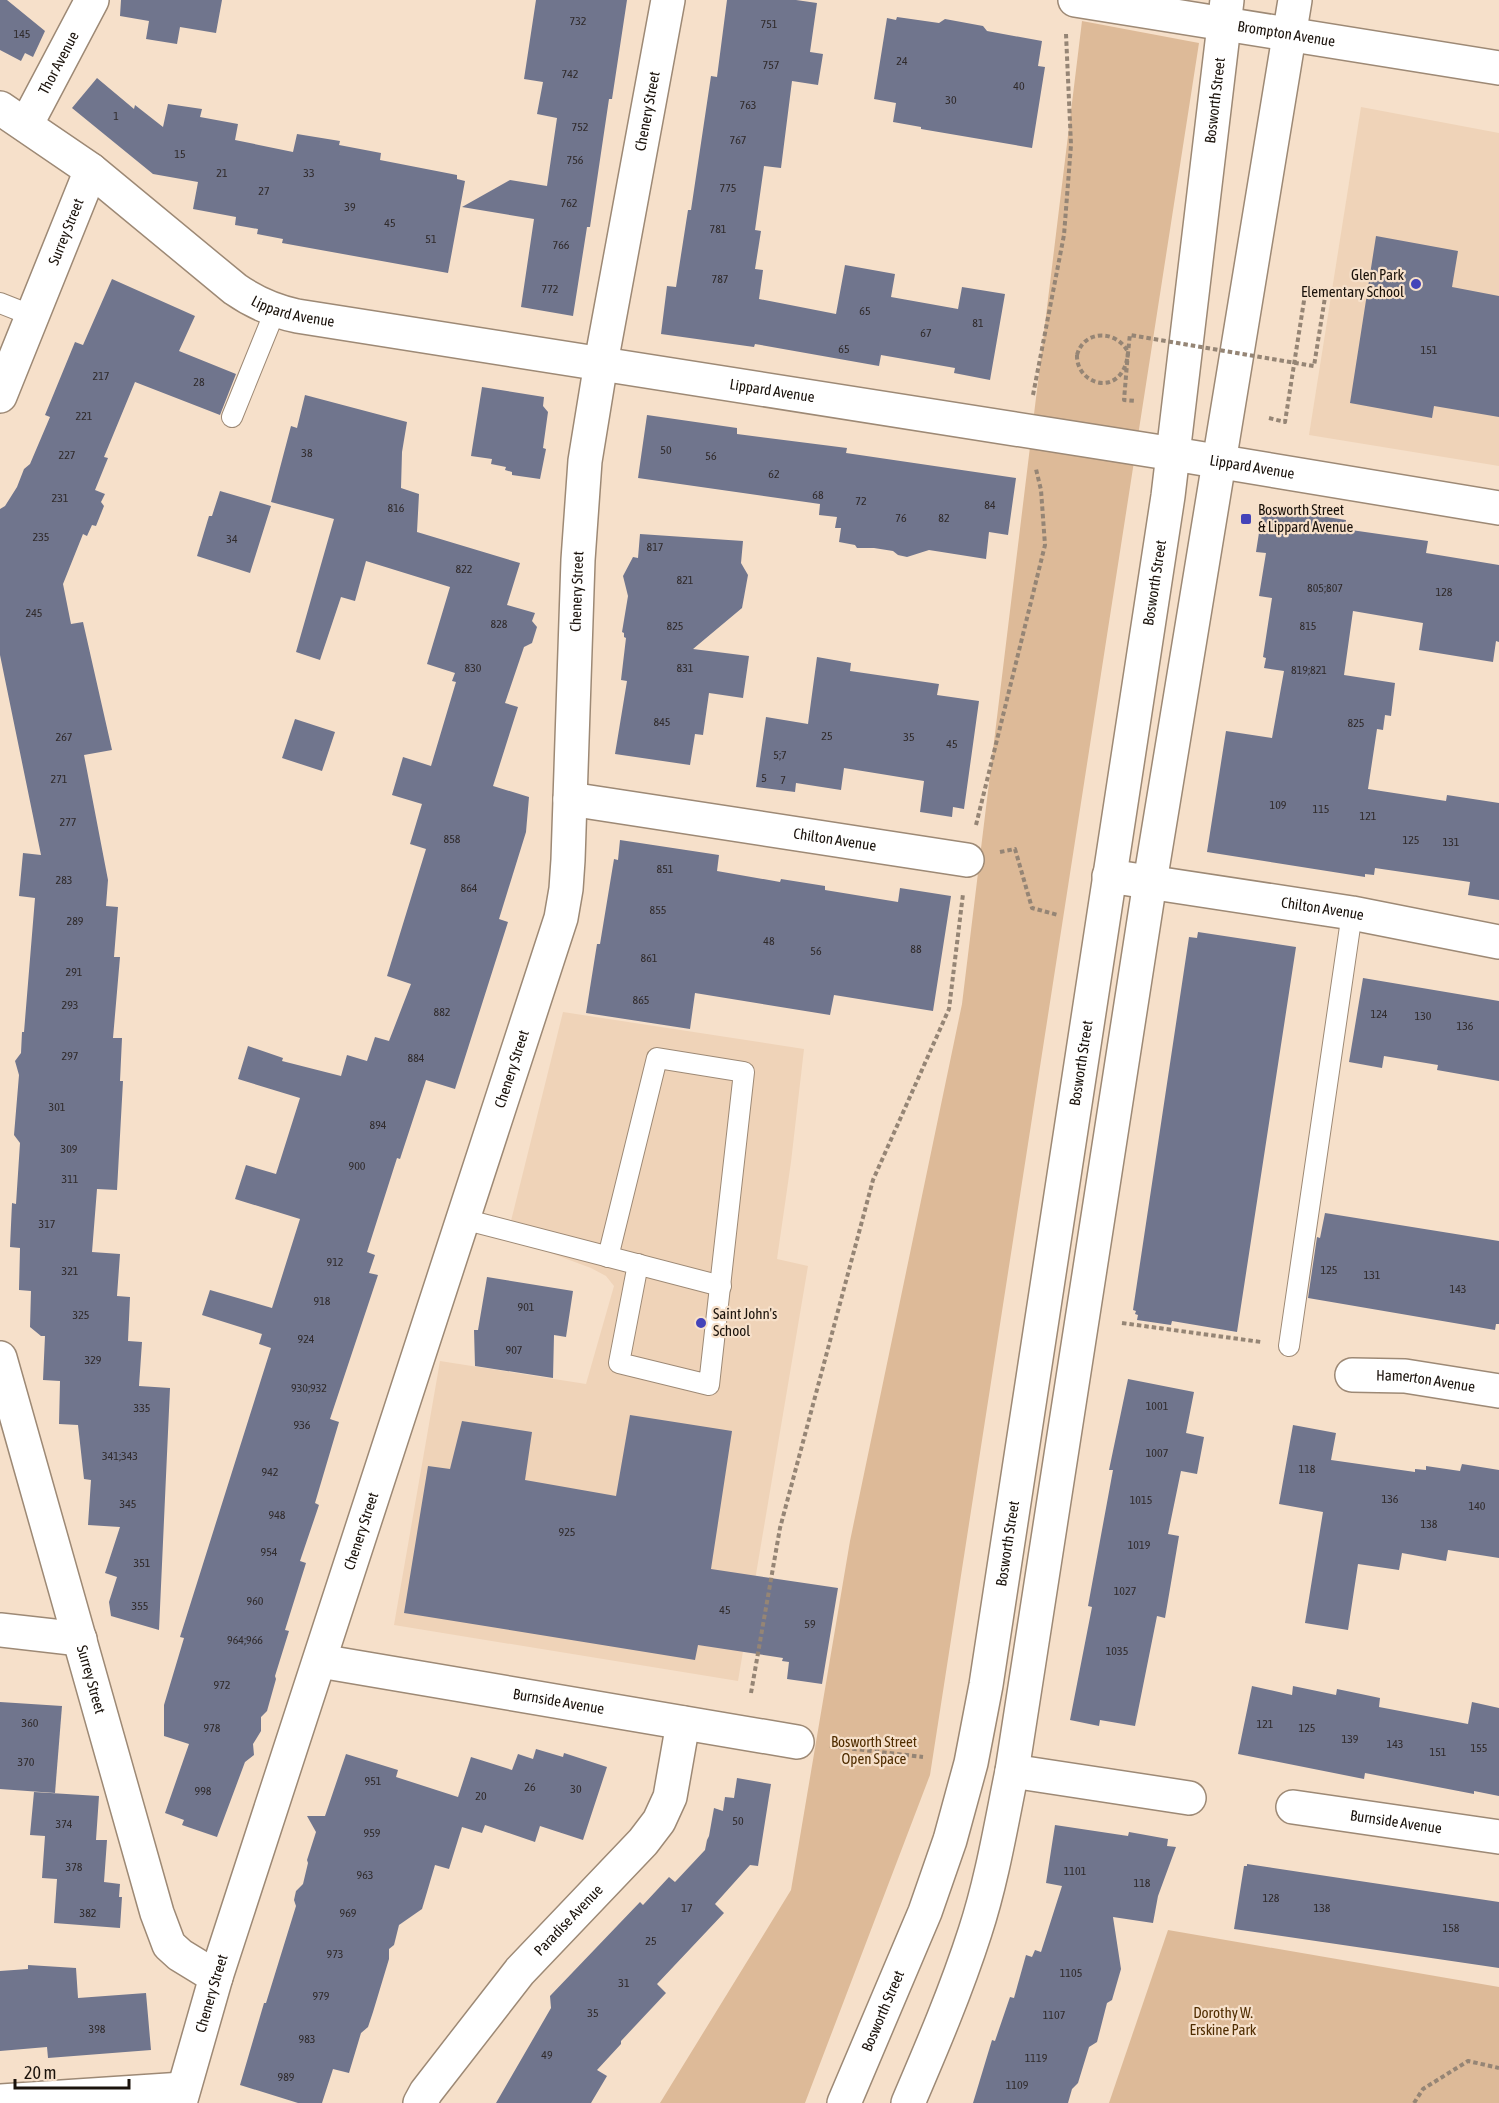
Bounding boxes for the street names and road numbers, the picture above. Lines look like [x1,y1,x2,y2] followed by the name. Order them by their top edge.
[1236,17,1337,50] street label: Brompton Avenue
[35,28,82,97] street label: Thor Avenue
[1201,57,1228,144] street label: Bosworth Street
[631,70,663,152] street label: Chenery Street
[45,196,87,267] street label: Surrey Street
[249,292,336,330] street label: Lippard Avenue
[729,375,816,405] street label: Lippard Avenue
[1209,451,1296,482] street label: Lippard Avenue
[1139,539,1169,627] street label: Bosworth Street
[567,551,587,632] street label: Chenery Street
[792,824,878,854] street label: Chilton Avenue
[1280,893,1366,923] street label: Chilton Avenue
[1066,1019,1096,1107] street label: Bosworth Street
[491,1028,532,1110] street label: Chenery Street
[1376,1366,1477,1395] street label: Hamerton Avenue
[340,1490,381,1572] street label: Chenery Street
[992,1500,1022,1587] street label: Bosworth Street
[74,1643,109,1715] street label: Surrey Street
[512,1685,606,1717] street label: Burnside Avenue
[1349,1806,1443,1837] street label: Burnside Avenue
[530,1881,606,1959] street label: Paradise Avenue
[192,1952,231,2034] street label: Chenery Street
[858,1968,907,2054] street label: Bosworth Street

